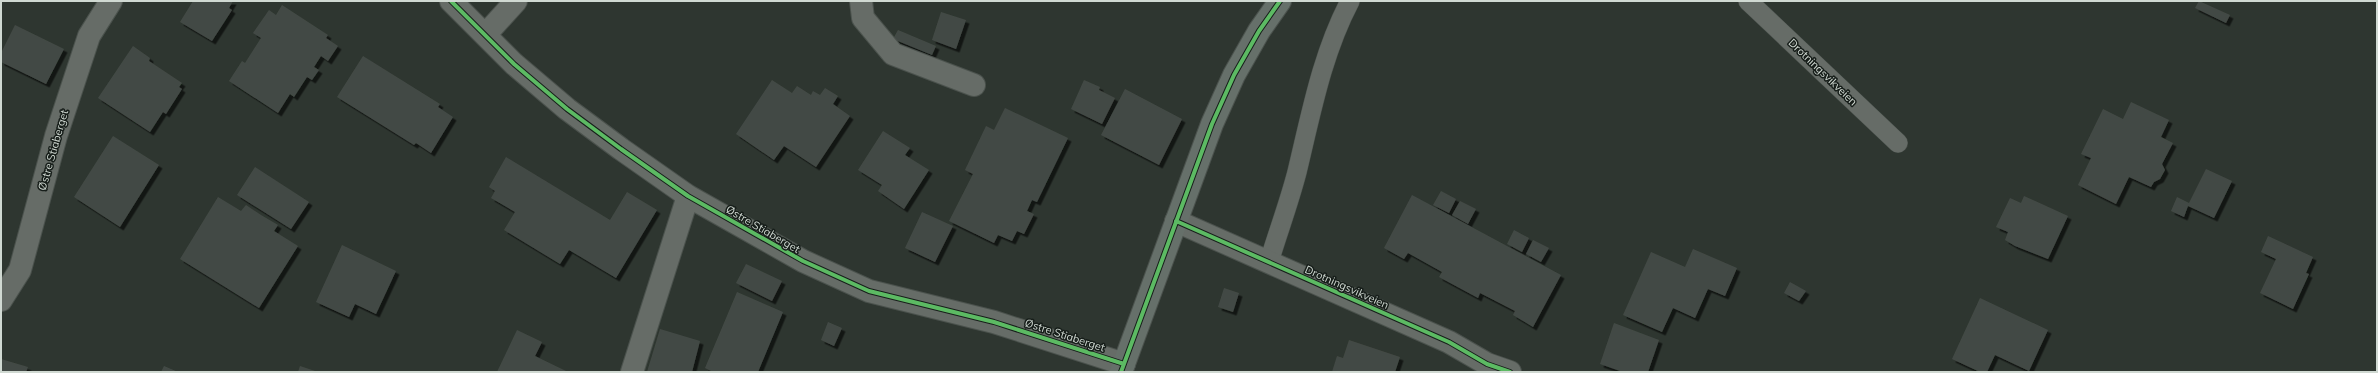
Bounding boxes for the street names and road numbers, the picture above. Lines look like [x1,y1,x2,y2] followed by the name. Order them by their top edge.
[1786,36,1860,108] street label: Drotningsvikveien
[35,108,71,192] street label: Østre Stiaberget
[723,202,803,256] street label: Østre Stiaberget
[1303,262,1391,312] street label: Drotningsvikveien
[1023,315,1107,355] street label: Østre Stiaberget

